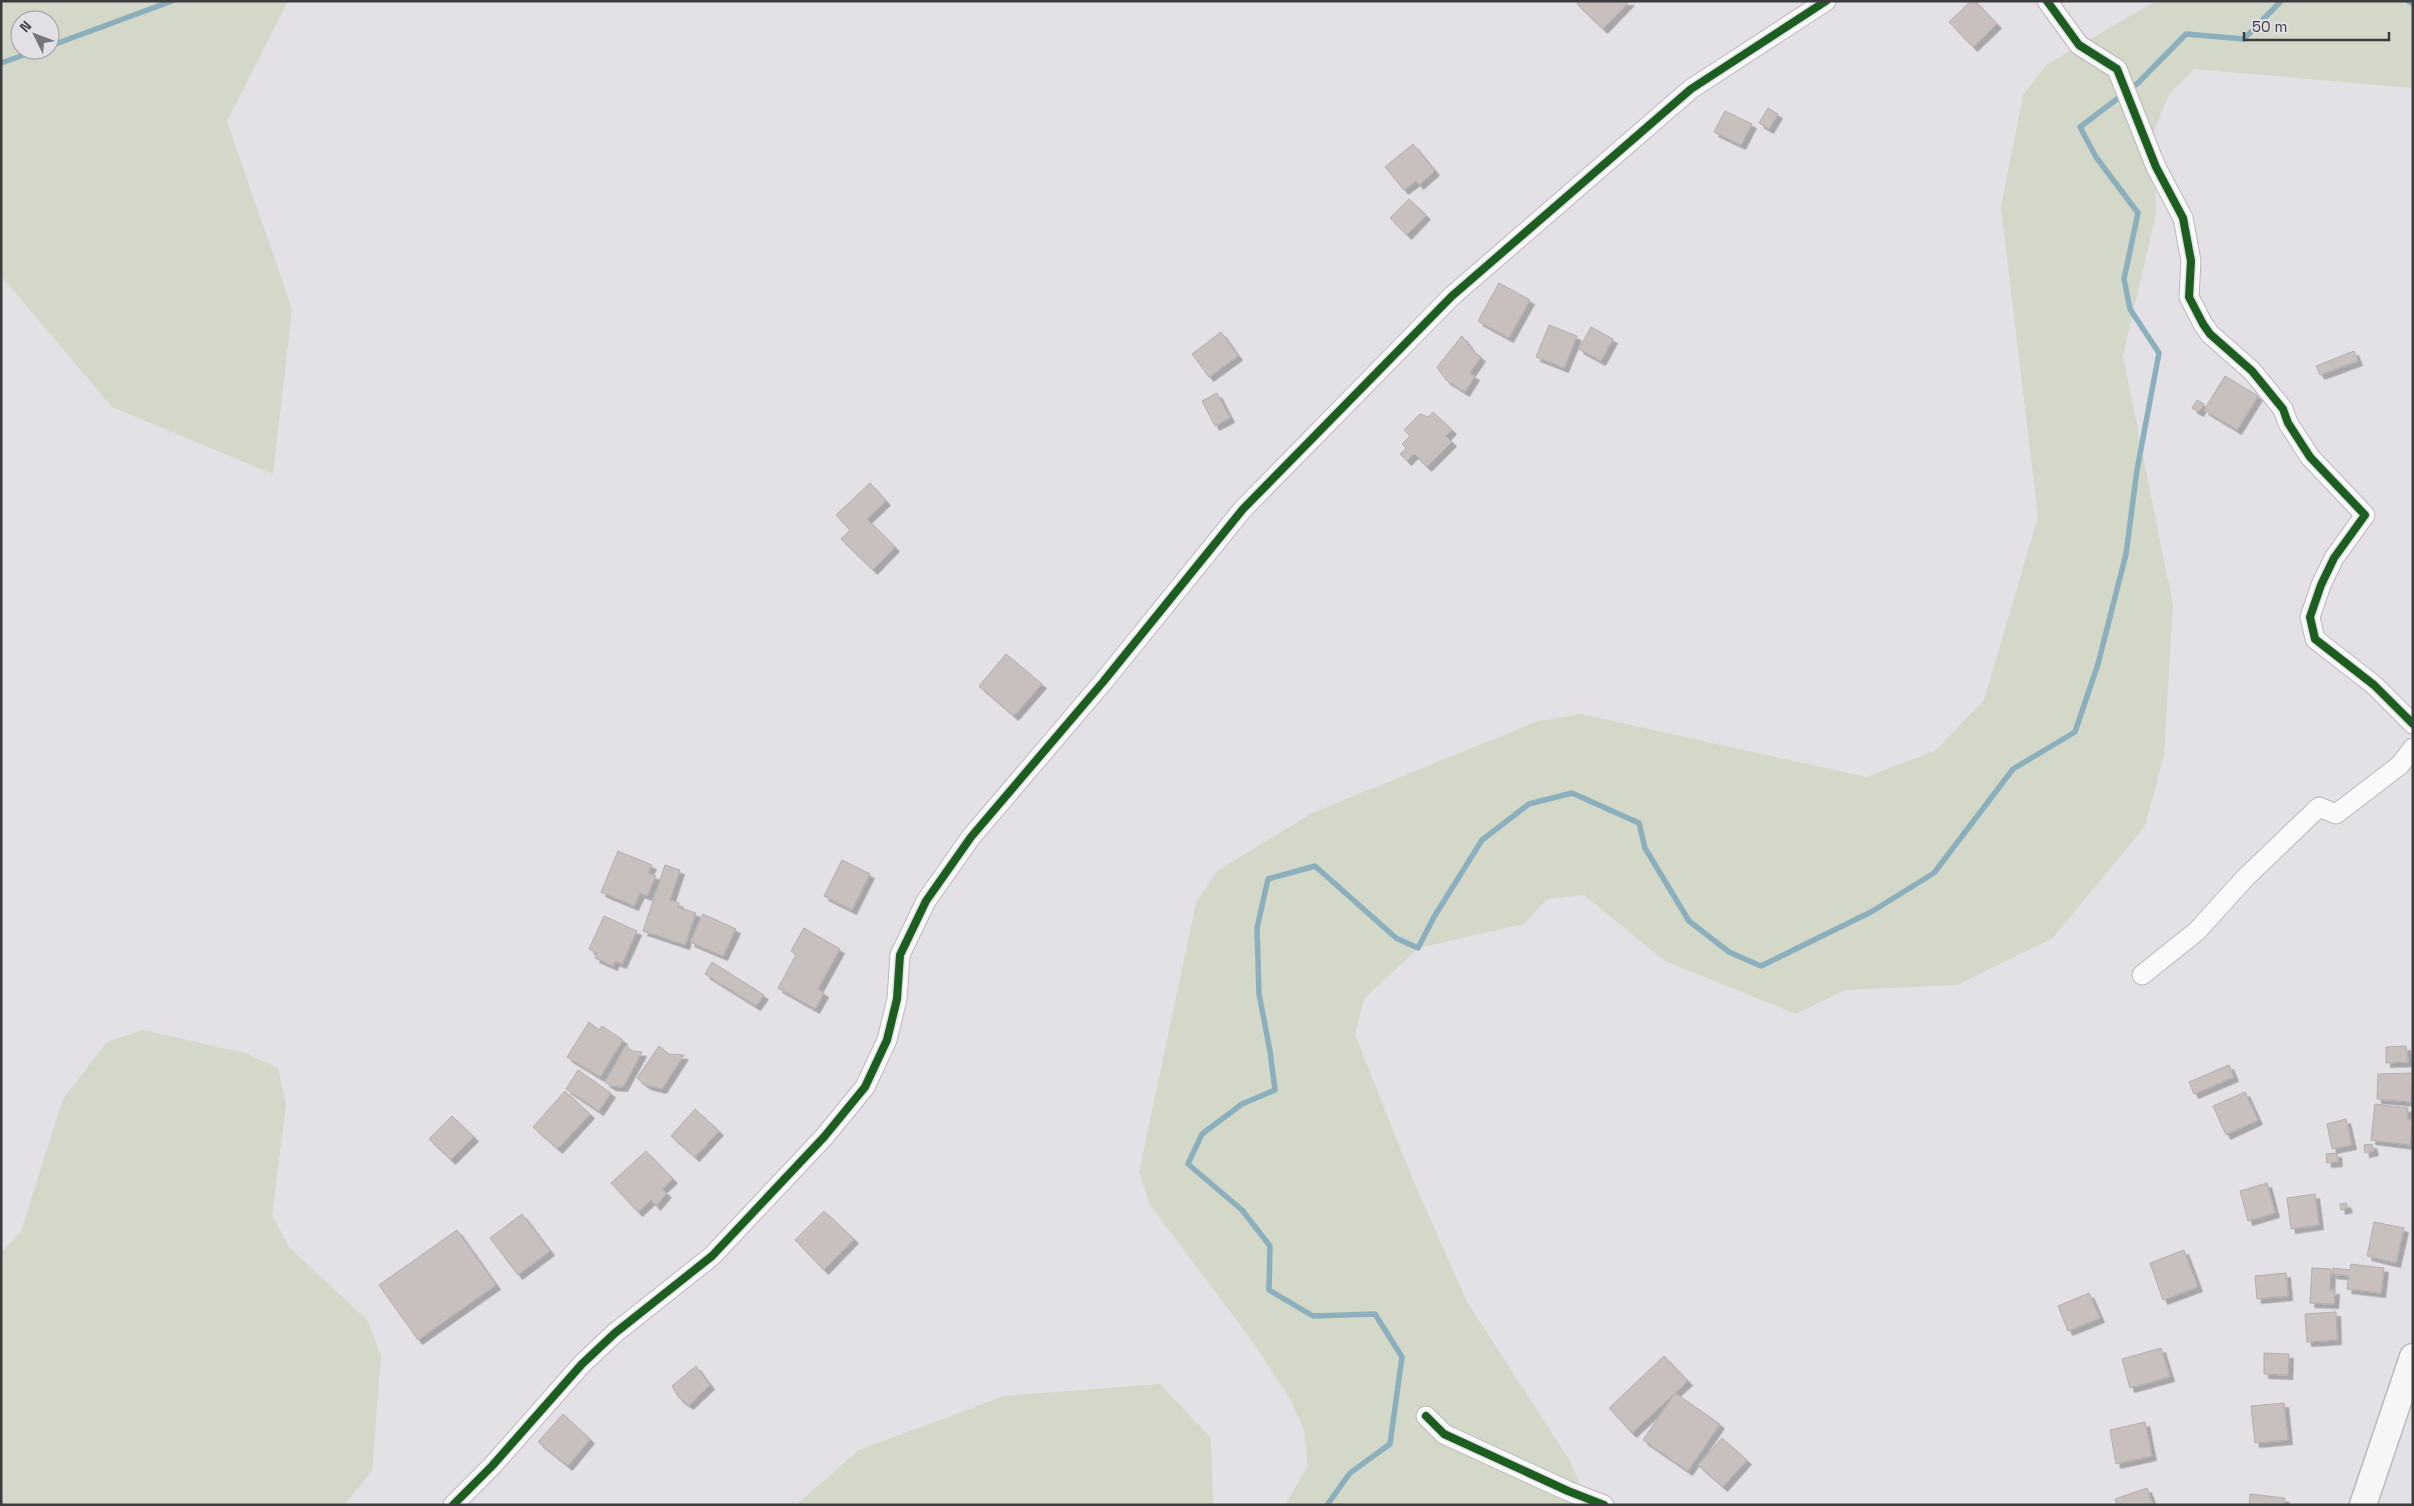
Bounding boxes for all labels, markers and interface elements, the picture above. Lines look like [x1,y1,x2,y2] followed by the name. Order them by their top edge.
[10,10,60,60] north arrow
[2244,10,2389,42] scale bar
[16,17,35,36] text: N
[2252,17,2287,36] text: 50 m

